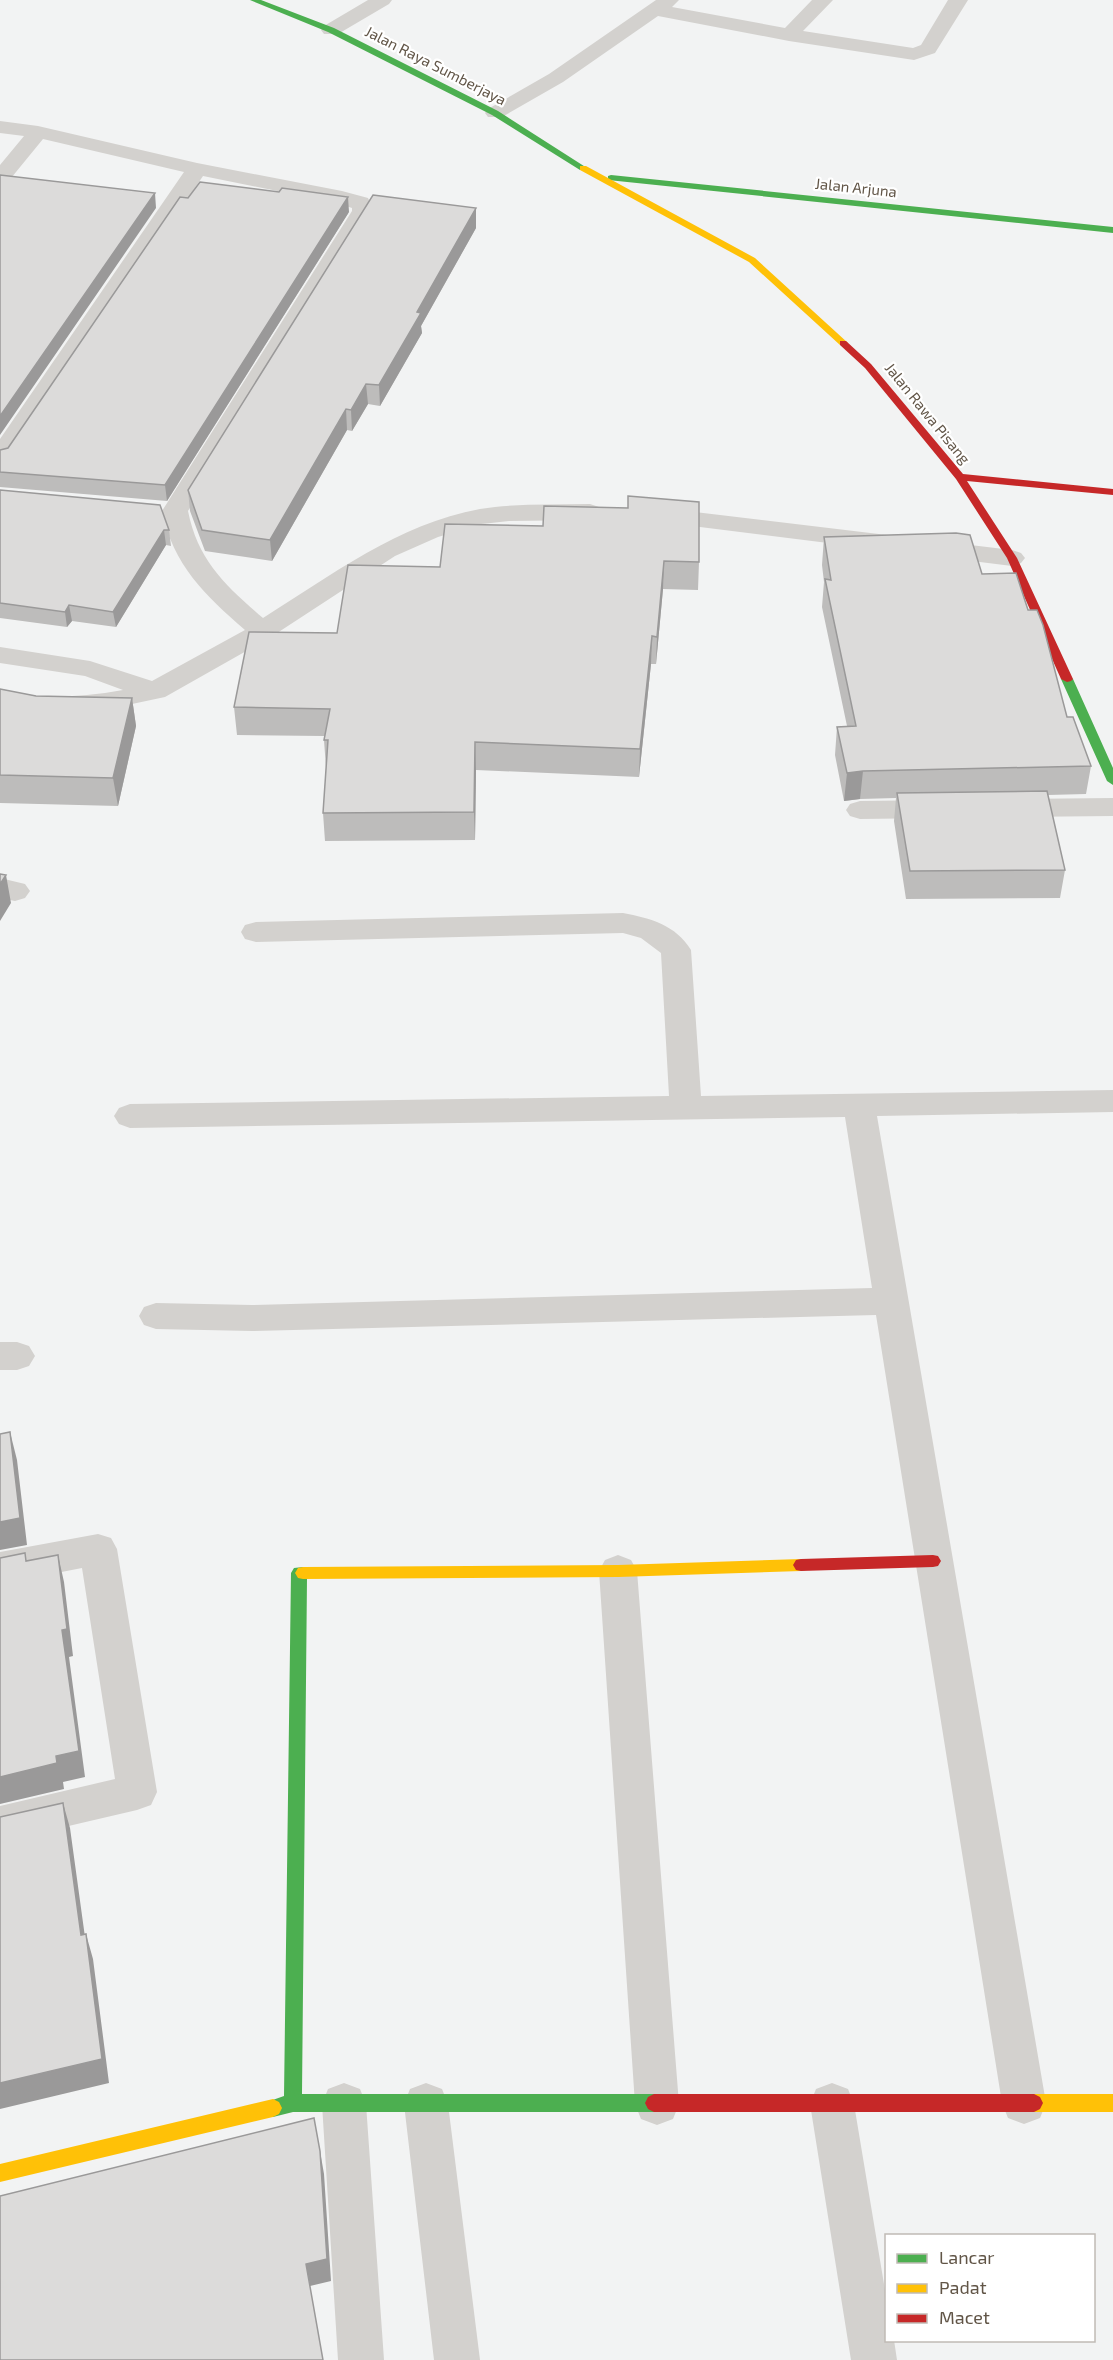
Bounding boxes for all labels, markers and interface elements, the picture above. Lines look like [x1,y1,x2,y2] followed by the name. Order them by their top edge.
[362,22,510,109] street label: Jalan Raya Sumberjaya
[814,174,898,201] street label: Jalan Arjuna
[882,359,975,468] street label: Jalan Rawa Pisang
[885,2234,1095,2342] legend
[939,2246,995,2268] text: Lancar
[939,2276,987,2298] text: Padat
[939,2306,990,2328] text: Macet

